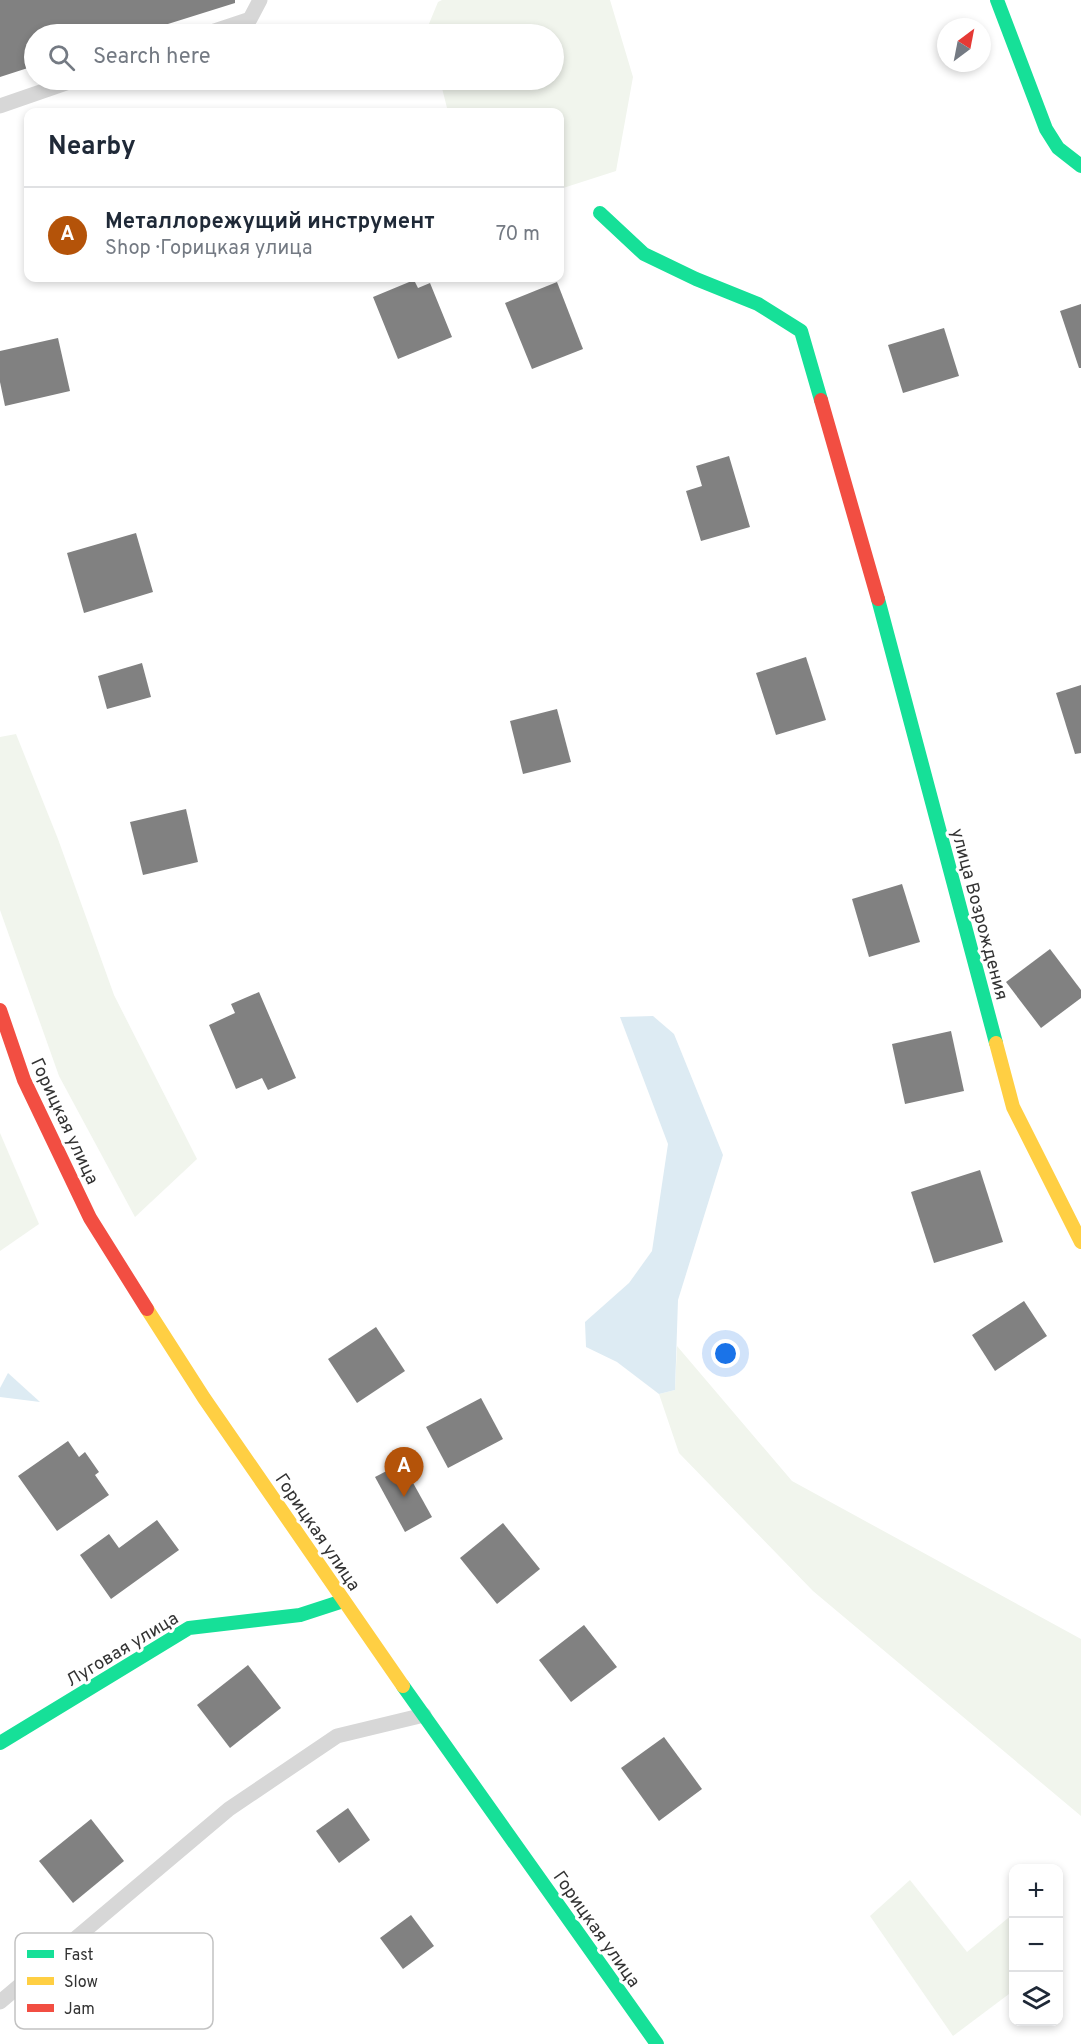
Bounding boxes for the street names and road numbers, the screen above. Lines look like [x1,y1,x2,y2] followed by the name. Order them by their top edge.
[945,826,1013,1003] street label: улица Возрождения
[24,1055,103,1189] street label: Горицкая улица
[269,1470,365,1596] street label: Горицкая улица
[62,1608,183,1693] street label: Луговая улица
[547,1867,644,1993] street label: Горицкая улица

